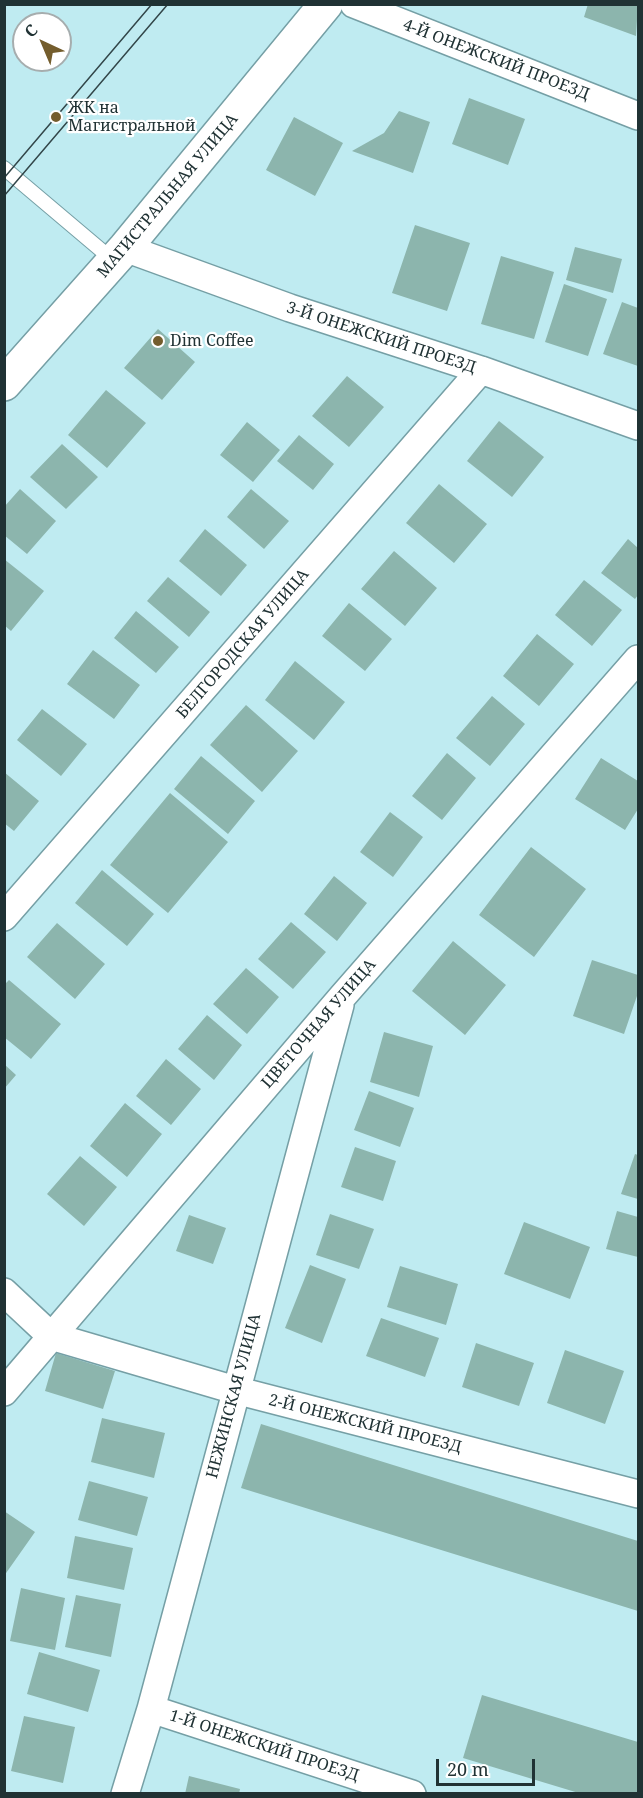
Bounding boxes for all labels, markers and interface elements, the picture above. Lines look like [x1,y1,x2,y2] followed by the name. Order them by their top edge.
[12,12,72,72] north arrow
[400,16,592,104] street label: 4-Й ОНЕЖСКИЙ ПРОЕЗД
[19,19,42,42] text: С
[68,98,196,136] place label: ЖК на Магистральной
[49,110,63,124] marker: ЖК на Магистральной
[94,110,242,282] street label: МАГИСТРАЛЬНАЯ УЛИЦА
[284,298,478,378] street label: 3-Й ОНЕЖСКИЙ ПРОЕЗД
[170,331,254,351] place label: Dim Coffee
[151,334,165,348] marker: Dim Coffee
[173,565,313,723] street label: БЕЛГОРОДСКАЯ УЛИЦА
[258,956,380,1092] street label: ЦВЕТОЧНАЯ УЛИЦА
[203,1311,265,1481] street label: НЕЖИНСКАЯ УЛИЦА
[267,1391,463,1457] street label: 2-Й ОНЕЖСКИЙ ПРОЕЗД
[167,1706,361,1786] street label: 1-Й ОНЕЖСКИЙ ПРОЕЗД
[439,1747,538,1785] scale bar
[447,1757,489,1781] text: 20 m

